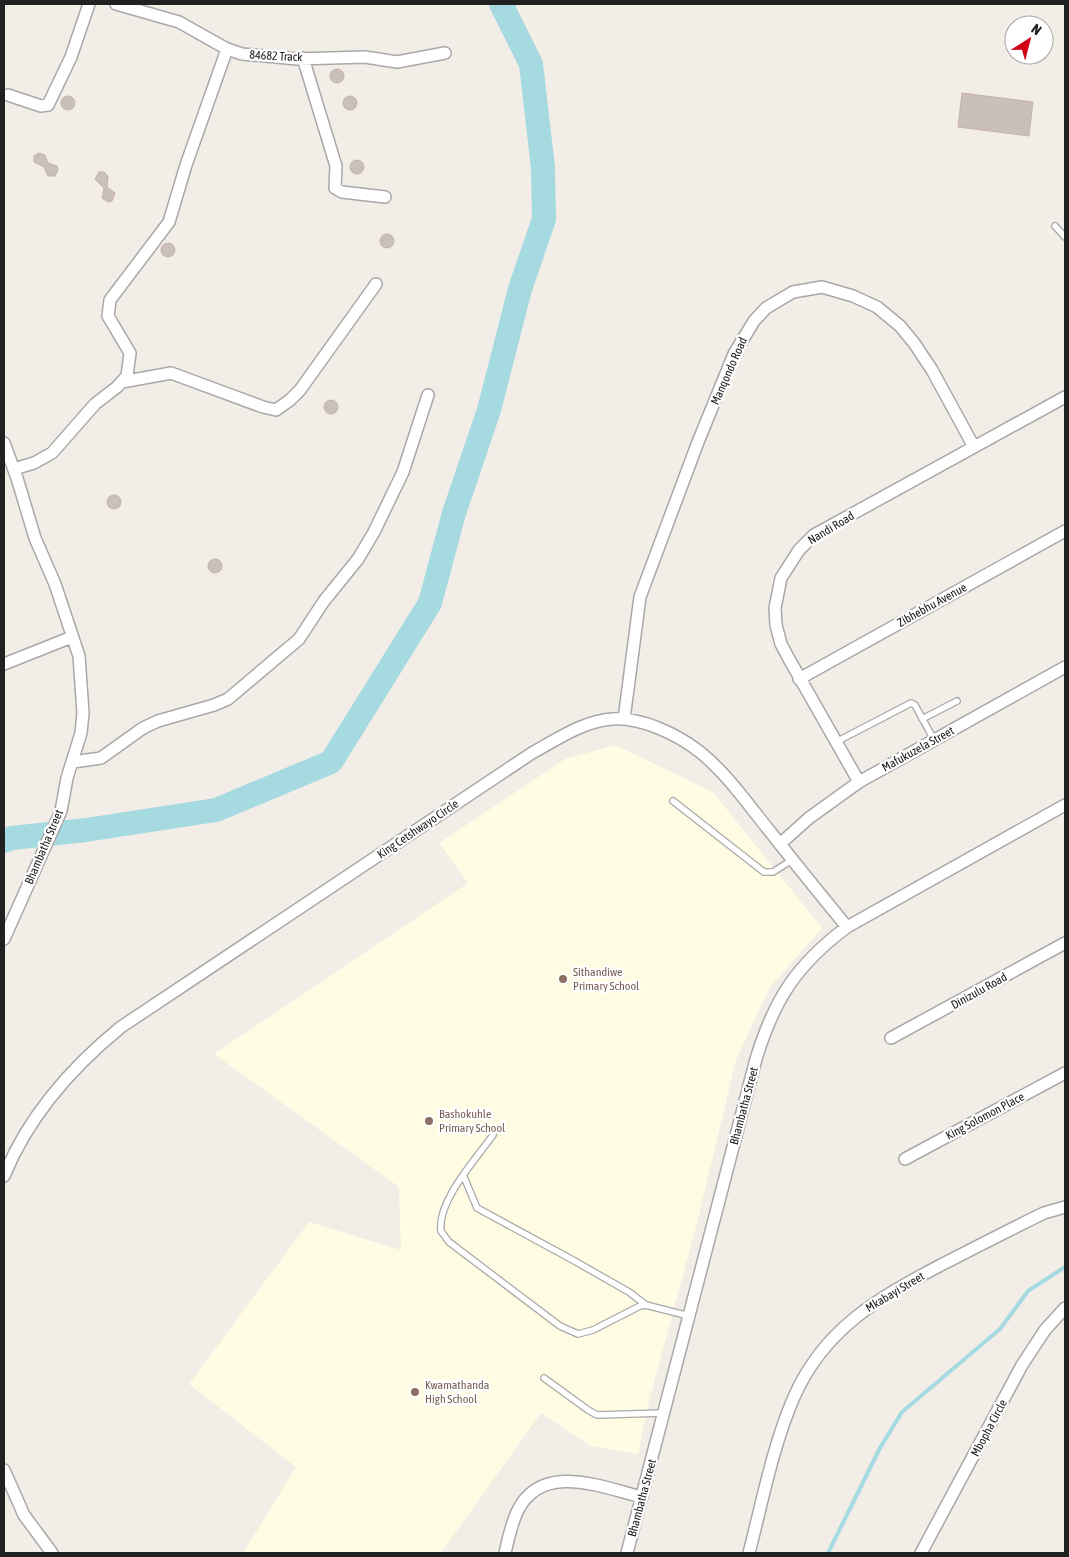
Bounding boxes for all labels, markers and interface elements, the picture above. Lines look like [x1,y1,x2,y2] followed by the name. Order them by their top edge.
[1004,15,1054,65] north arrow
[1029,21,1045,38] text: N
[249,48,304,64] street label: 84682 Track
[708,335,750,407] street label: Manqondo Road
[805,509,857,547] street label: Nandi Road
[895,580,969,630] street label: Zibhebhu Avenue
[880,723,957,775] street label: Mafukuzela Street
[375,797,461,861] street label: King Cetshwayo Circle
[22,807,66,886] street label: Bhambatha Street
[573,965,640,993] place label: Sithandiwe Primary School
[949,970,1009,1012] street label: Dinizulu Road
[557,973,569,985] marker: Sithandiwe Primary School
[727,1065,761,1146] street label: Bhambatha Street
[943,1089,1027,1143] street label: King Solomon Place
[439,1107,506,1135] place label: Bashokuhle Primary School
[423,1115,435,1127] marker: Bashokuhle Primary School
[863,1269,927,1315] street label: Mkabayi Street
[425,1378,489,1406] place label: Kwamathanda High School
[409,1386,421,1398] marker: Kwamathanda High School
[968,1397,1010,1459] street label: Mbopha Circle
[625,1457,659,1538] street label: Bhambatha Street

